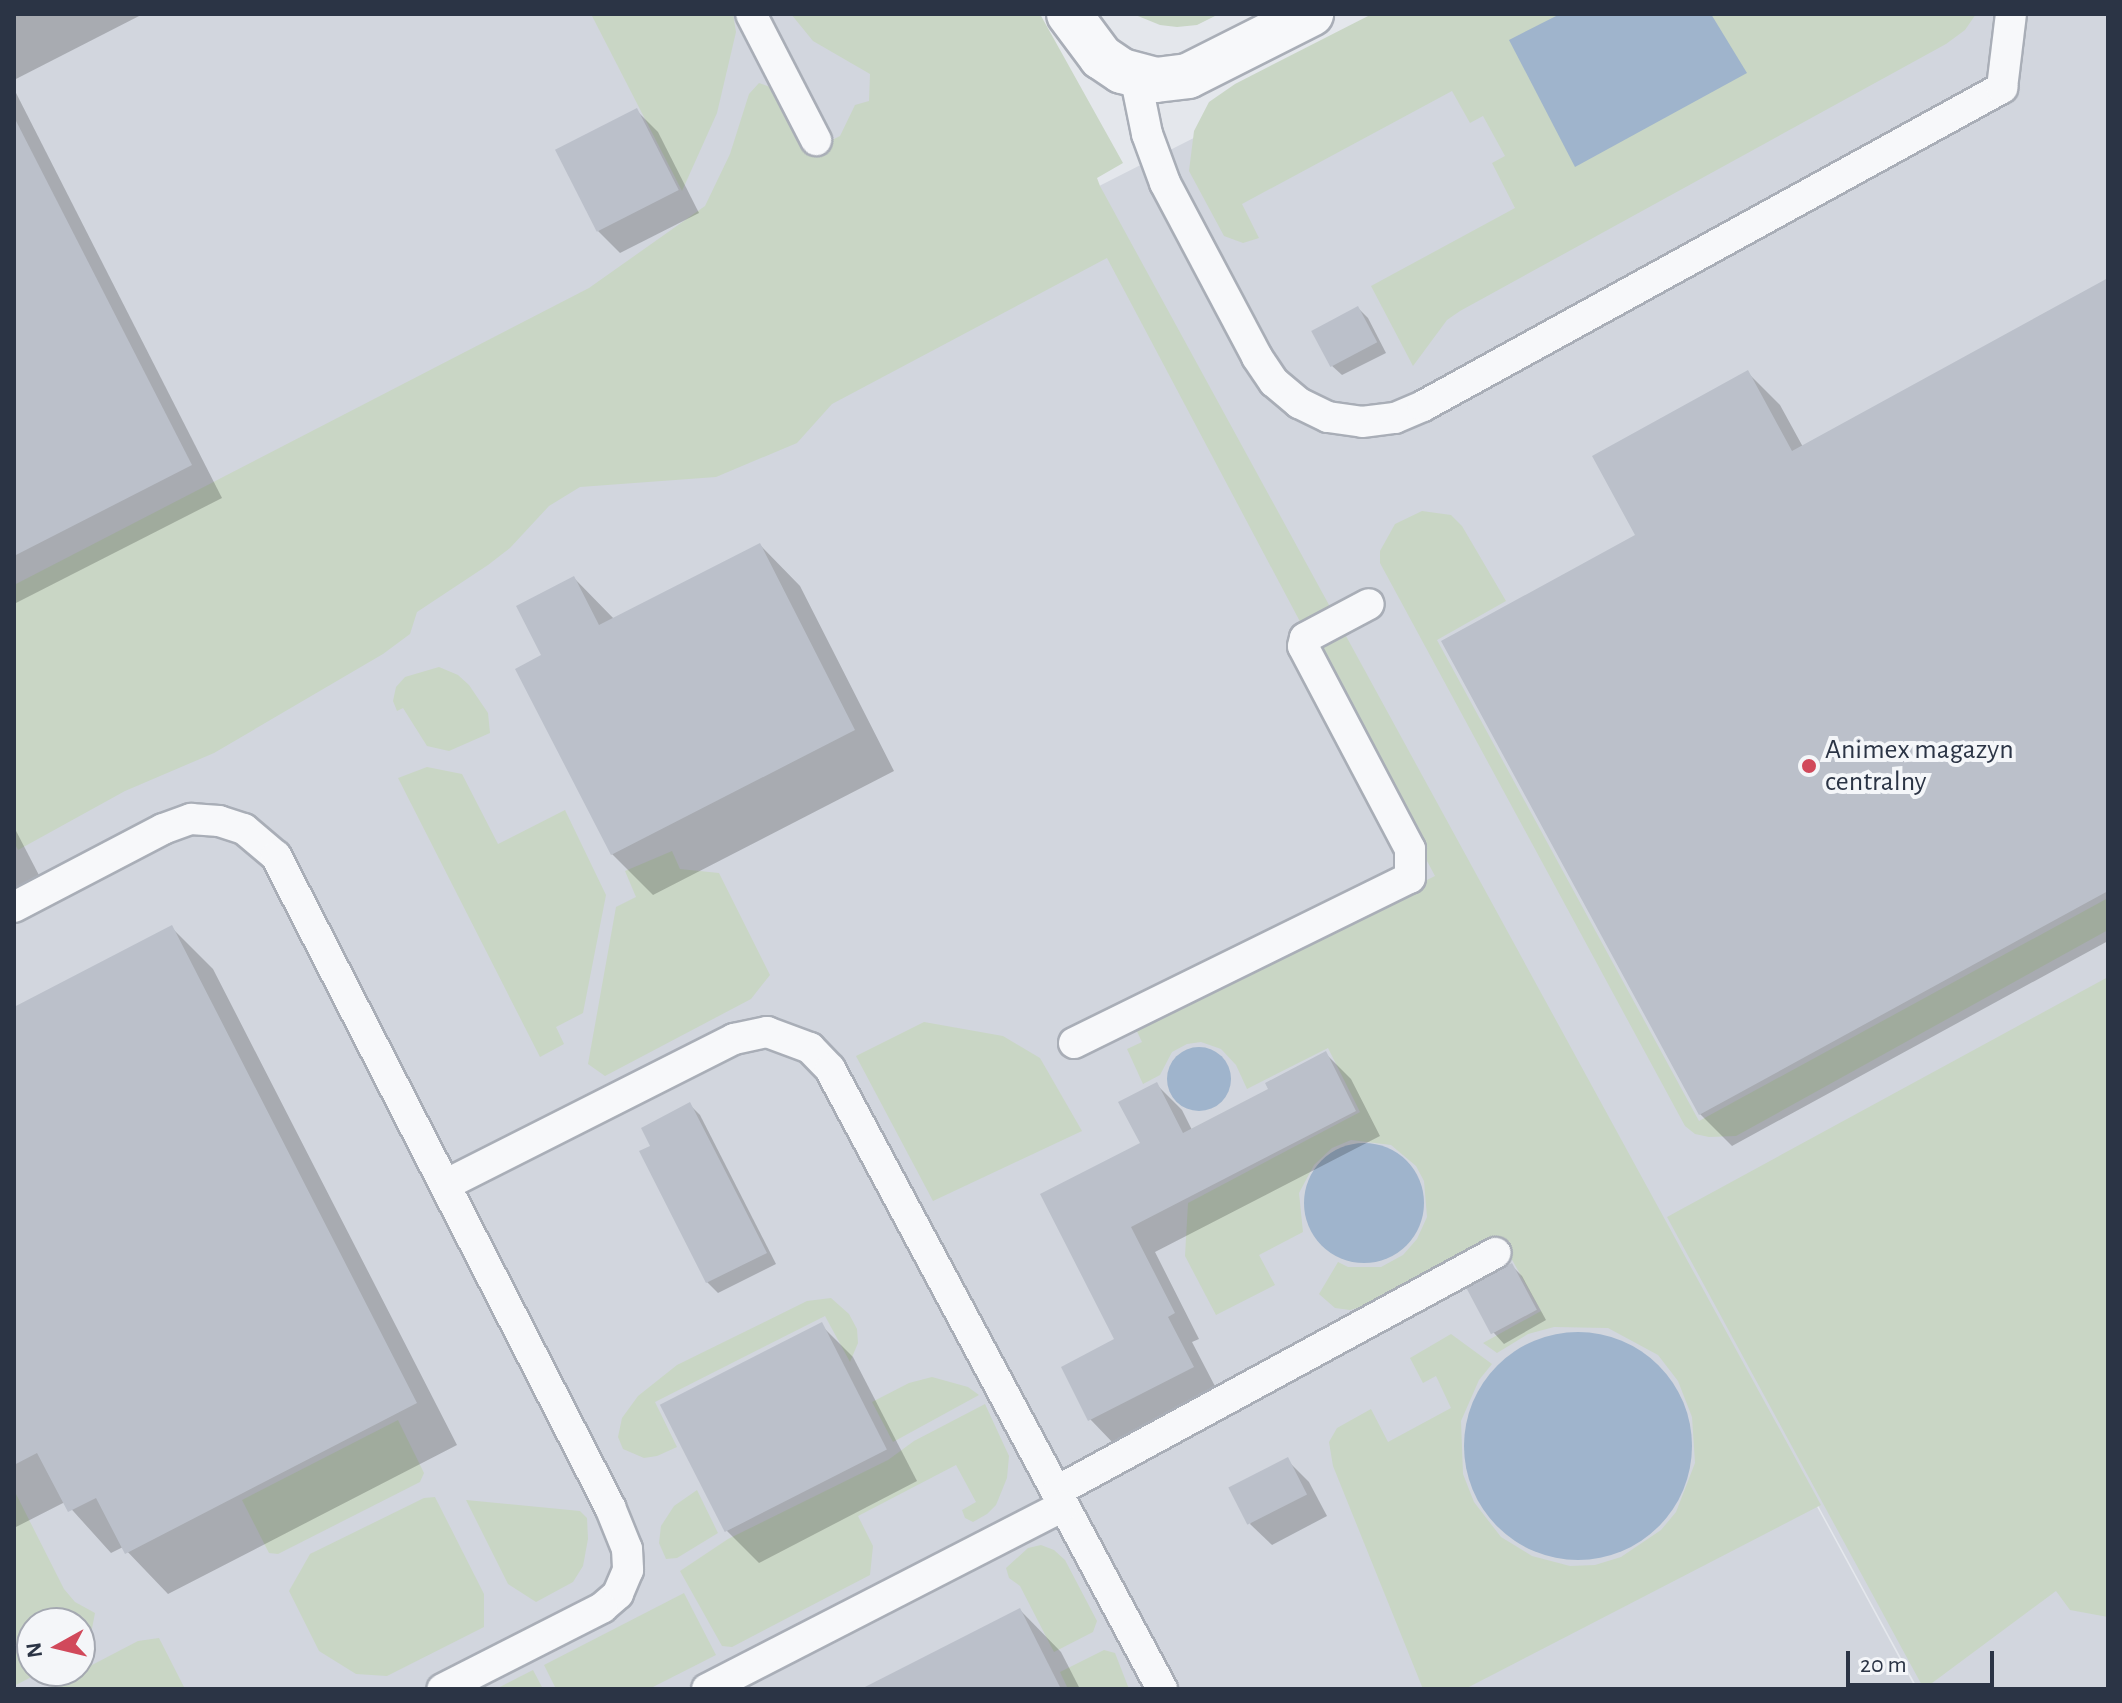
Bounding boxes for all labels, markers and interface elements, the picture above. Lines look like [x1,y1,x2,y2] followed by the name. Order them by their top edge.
[1825,733,2014,799] place label: Animex magazyn centralny
[1800,757,1818,775] marker: Animex magazyn centralny
[16,1607,96,1687] north arrow
[1850,1635,1998,1685] scale bar
[22,1641,46,1659] text: N
[1860,1653,1907,1677] text: 20 m

